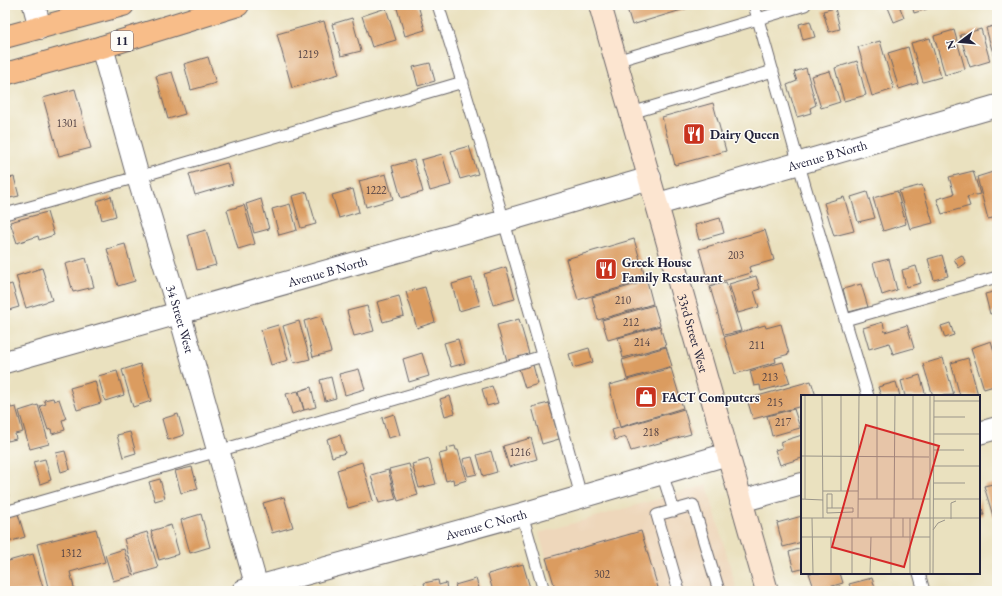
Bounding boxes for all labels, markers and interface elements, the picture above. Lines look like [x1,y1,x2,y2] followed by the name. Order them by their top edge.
[940,22,980,62] north arrow
[111,31,133,51] road number: 11
[942,38,958,51] text: N
[297,47,319,61] house number: 1219
[56,116,78,130] house number: 1301
[681,121,707,147] restaurant icon: Dairy Queen
[710,126,780,143] place label: Dairy Queen
[784,136,869,175] street label: Avenue B North
[365,183,387,197] house number: 1222
[728,248,744,262] house number: 203
[285,252,370,291] street label: Avenue B North
[622,254,723,286] place label: Greek House Family Restaurant
[593,256,619,282] restaurant icon: Greek House Family Restaurant
[162,283,198,355] street label: 34 Street West
[674,292,712,374] street label: 33rd Street West
[615,293,631,307] house number: 210
[623,315,640,329] house number: 212
[634,335,651,349] house number: 214
[749,338,765,352] house number: 211
[762,370,778,384] house number: 213
[633,384,659,410] shop icon: FACT Computers
[662,389,760,406] place label: FACT Computers
[767,395,783,409] house number: 215
[801,395,980,574] inset map
[775,415,792,429] house number: 217
[643,425,659,439] house number: 218
[509,445,531,459] house number: 1216
[442,505,529,544] street label: Avenue C North
[60,546,82,560] house number: 1312
[594,567,611,581] house number: 302

